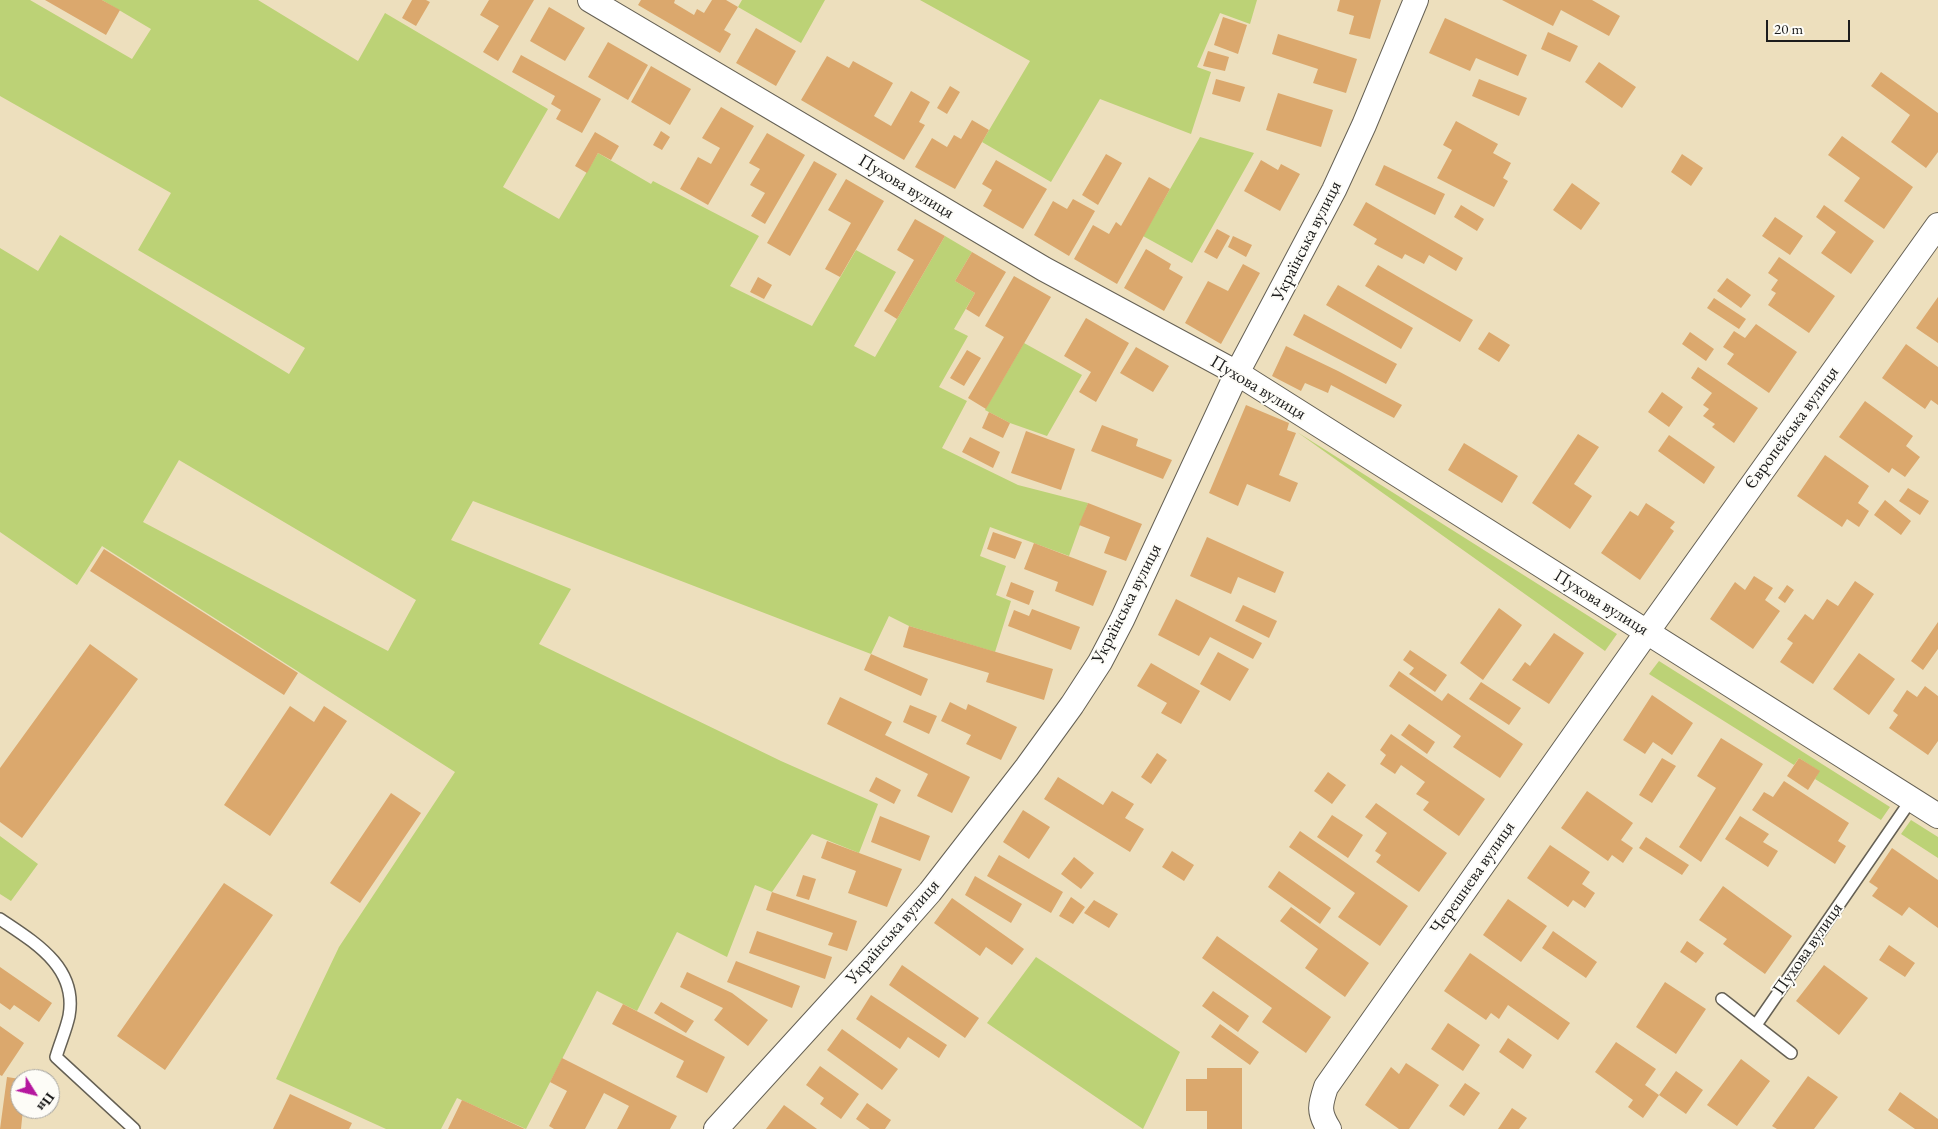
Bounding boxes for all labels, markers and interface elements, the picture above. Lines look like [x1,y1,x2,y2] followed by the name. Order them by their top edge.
[1768,10,1852,42] scale bar
[1774,19,1803,38] text: 20 m
[854,150,958,224] street label: Пухова вулиця
[1267,177,1347,305] street label: Українська вулиця
[1206,351,1310,425] street label: Пухова вулиця
[1740,362,1844,494] street label: Європейська вулиця
[1087,540,1167,668] street label: Українська вулиця
[1550,565,1652,641] street label: Пухова вулиця
[1426,817,1520,939] street label: Черешнева вулиця
[842,875,944,989] street label: Українська вулиця
[1768,899,1848,999] street label: Пухова вулиця
[10,1069,60,1119] north arrow
[33,1089,59,1115] text: Пн

